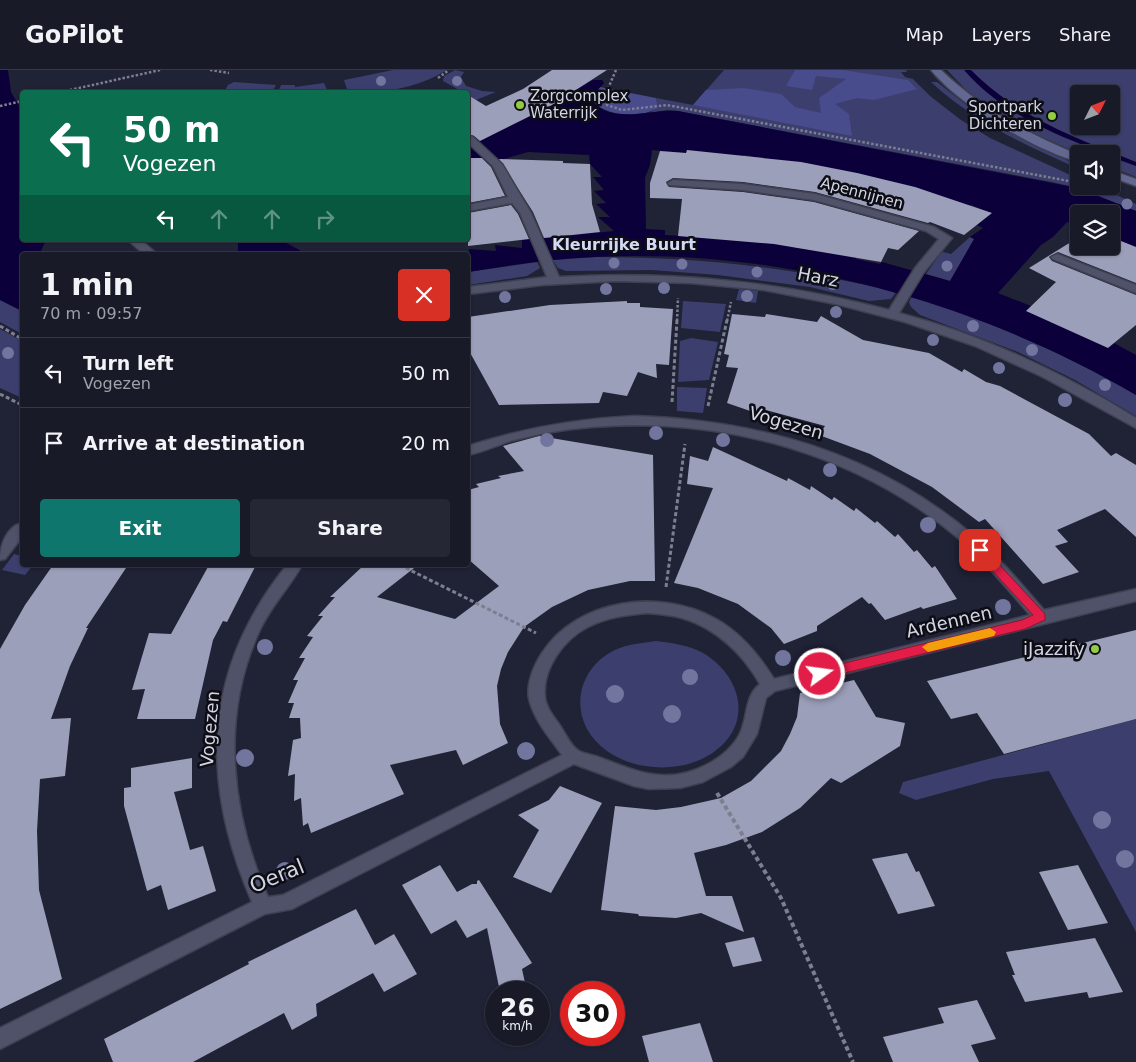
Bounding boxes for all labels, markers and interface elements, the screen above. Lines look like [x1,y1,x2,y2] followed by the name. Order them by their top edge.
[25,21,123,49] text: GoPilot
[905,24,943,45] text: Map
[971,24,1031,45] text: Layers
[1059,24,1111,45] text: Share
[1070,85,1120,135] north arrow
[1070,85,1120,255] map controls
[530,87,629,122] place label: Zorgcomplex Waterrijk
[968,98,1042,133] place label: Sportpark Dichteren
[514,99,526,111] marker: Zorgcomplex Waterrijk
[40,110,105,175] icon: left
[123,110,220,150] text: 50 m
[1046,110,1058,122] marker: Sportpark Dichteren
[1070,145,1120,195] button: sound
[123,151,216,176] text: Vogezen
[819,173,905,213] street label: Apennijnen
[152,205,180,233] icon: left
[205,205,233,233] icon: ahead
[258,205,286,233] icon: ahead
[311,205,339,233] icon: right
[1070,205,1120,255] button: layers
[552,235,696,254] district label: Kleurrijke Buurt
[796,262,840,291] street label: Harz
[40,267,134,302] text: 1 min
[398,269,450,321] button: close
[40,304,142,323] text: 70 m · 09:57
[83,352,174,374] text: Turn left
[40,359,68,387] icon: left
[401,362,450,384] text: 50 m
[83,374,151,393] text: Vogezen
[747,402,826,443] street label: Vogezen
[40,429,68,457] icon: arrive
[83,432,305,454] text: Arrive at destination
[401,432,450,454] text: 20 m
[40,499,240,557] button: Exit
[250,499,450,557] button: Share
[959,529,1001,571] pin
[966,536,994,564] icon: arrive
[904,601,994,642] street label: Ardennen
[1023,638,1085,659] place label: iJazzify
[1089,643,1101,655] marker: iJazzify
[793,647,845,699] position arrow
[196,690,223,768] street label: Vogezen
[246,854,308,898] street label: Oeral
[560,981,625,1046] speed limit sign: 30
[500,993,535,1022] text: 26
[502,1019,533,1033] text: km/h

